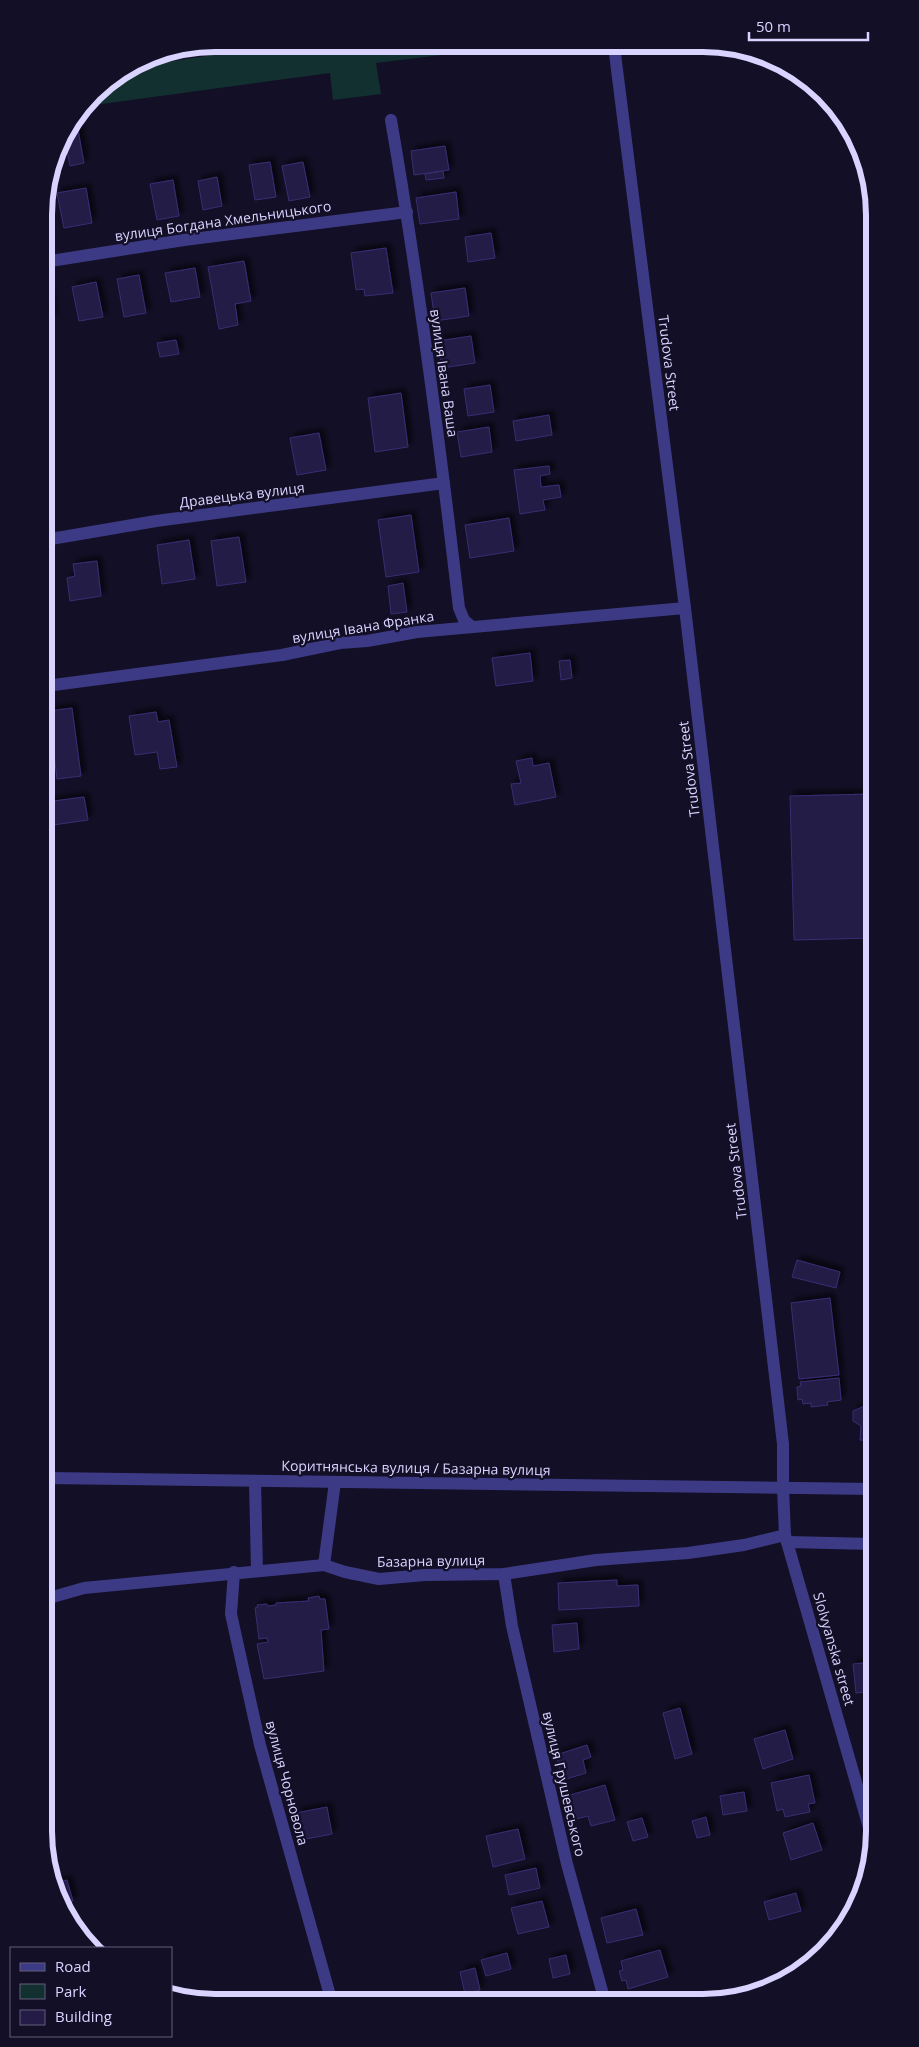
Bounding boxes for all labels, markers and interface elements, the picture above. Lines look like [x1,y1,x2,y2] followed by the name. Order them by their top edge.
[749,10,868,42] scale bar
[756,16,791,36] text: 50 m
[113,196,333,245] street label: вулиця Богдана Хмельницького
[426,308,463,438] street label: вулиця Івана Ваша
[654,314,685,412] street label: Trudova Street
[178,477,306,512] street label: Дравецька вулиця
[291,606,435,647] street label: вулиця Івана Франка
[673,720,704,818] street label: Trudova Street
[720,1122,751,1220] street label: Trudova Street
[281,1456,551,1479] street label: Коритнянська вулиця / Базарна вулиця
[377,1550,485,1571] street label: Базарна вулиця
[809,1590,860,1708] street label: Slolvyanska street
[539,1709,590,1858] street label: вулиця Грушевського
[262,1718,313,1847] street label: вулиця Чорновола
[10,1947,172,2037] legend
[55,1956,91,1976] text: Road
[55,1981,86,2001] text: Park
[55,2006,112,2026] text: Building

